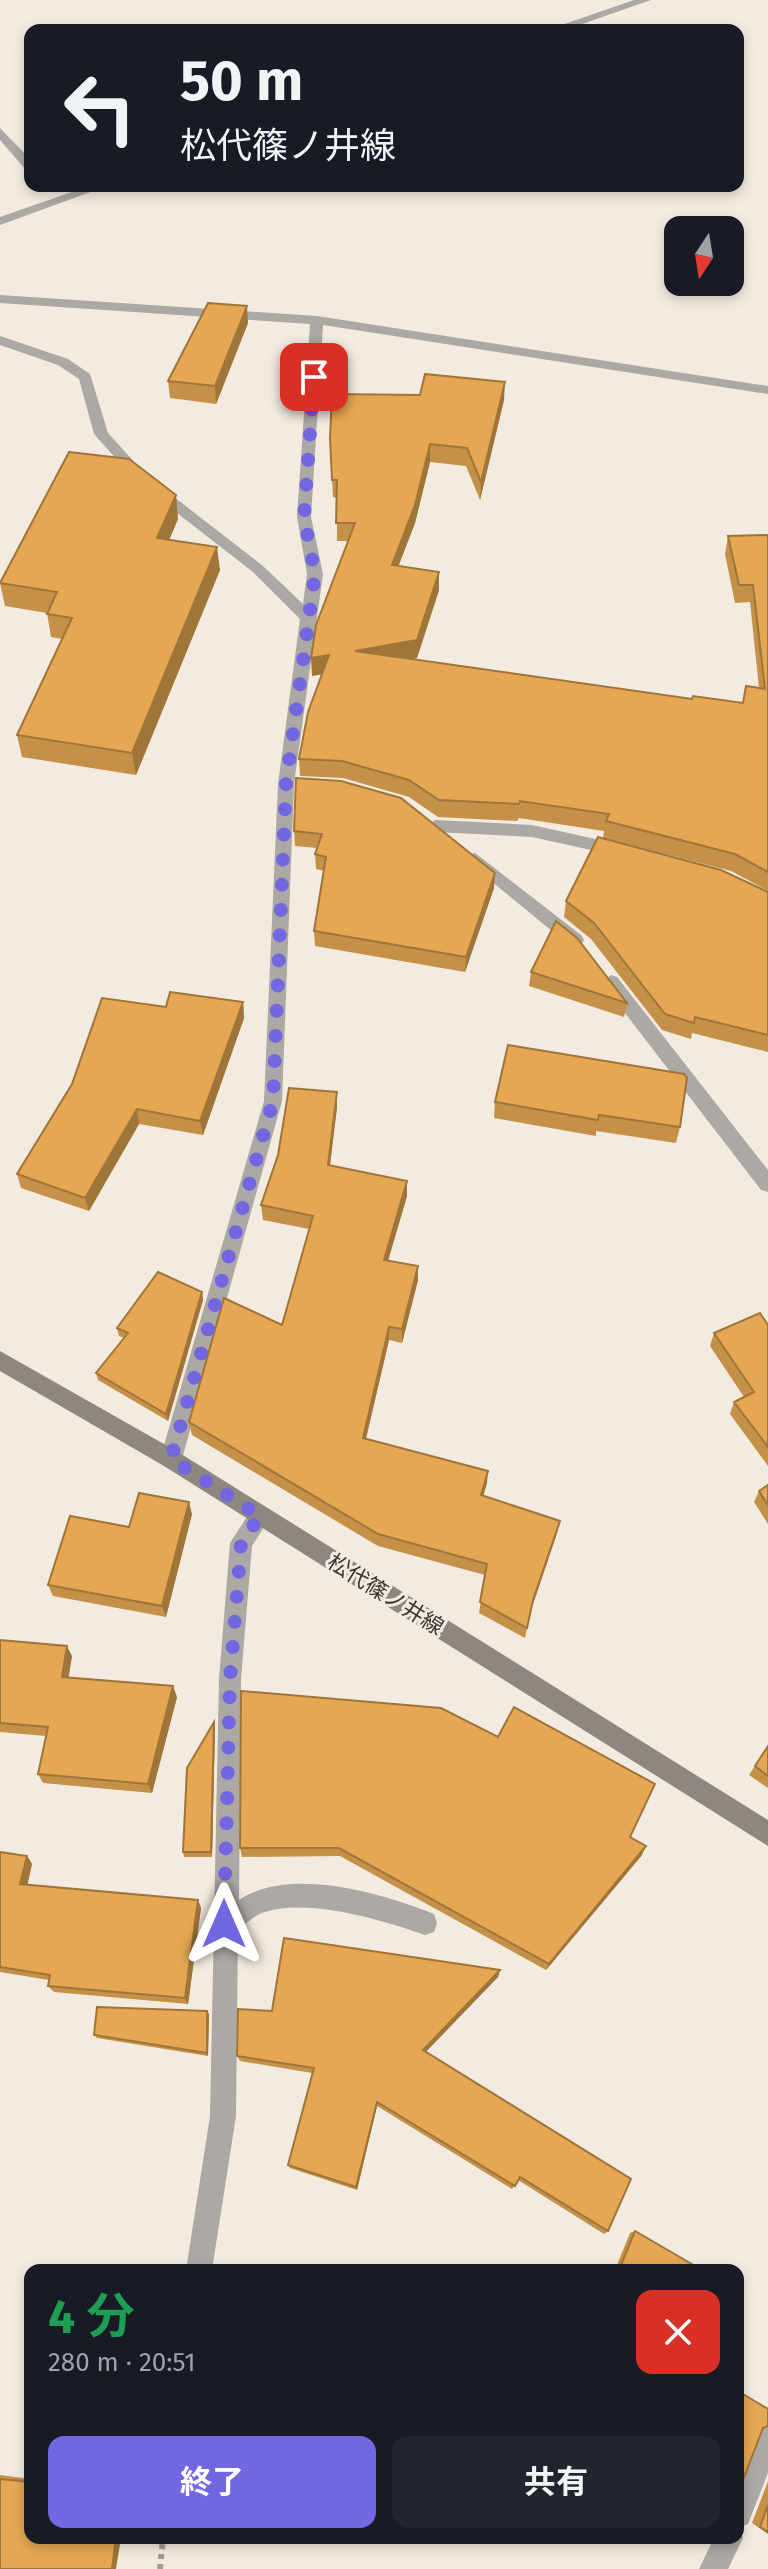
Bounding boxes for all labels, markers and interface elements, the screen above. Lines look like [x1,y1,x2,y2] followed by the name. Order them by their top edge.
[180,48,303,115] text: 50 m
[48,56,152,160] icon: left
[180,124,396,168] text: 松代篠ノ井線
[664,216,744,296] north arrow
[664,216,744,296] map controls
[280,343,348,411] pin
[292,355,336,399] icon: arrive
[323,1548,449,1641] street label: 松代篠ノ井線
[182,1882,266,1966] position arrow
[48,2288,135,2346] text: 4 分
[636,2290,720,2374] button: close
[48,2347,196,2378] text: 280 m · 20:51
[48,2436,376,2528] button: 終了
[392,2436,720,2528] button: 共有

